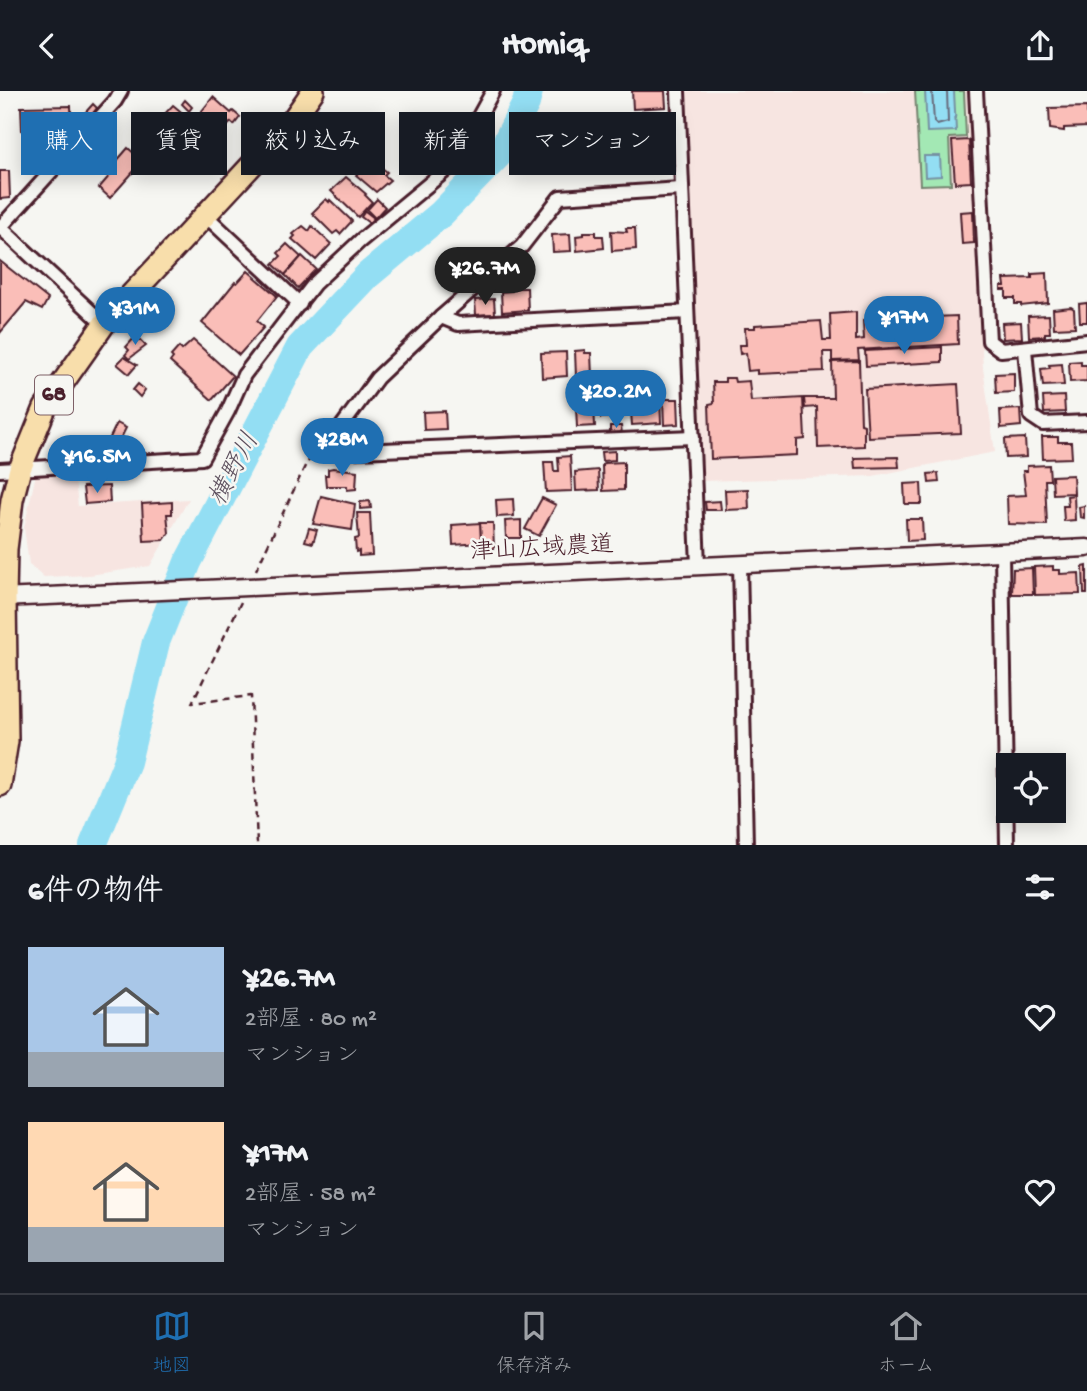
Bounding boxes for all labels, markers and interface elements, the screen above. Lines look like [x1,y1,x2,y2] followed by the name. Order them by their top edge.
[28,27,66,65] icon: back
[502,27,585,65] text: Homiq
[1021,27,1059,65] icon: share
[21,112,117,175] chip: 購入
[131,112,227,175] chip: 賃貸
[241,112,385,175] chip: 絞り込み
[399,112,495,175] chip: 新着
[509,112,676,175] chip: マンション
[428,247,542,307] pin: ¥26.7M
[451,256,519,283] text: ¥26.7M
[94,287,176,347] pin: ¥31M
[111,296,159,323] text: ¥31M
[863,296,945,356] pin: ¥17M
[880,305,928,332] text: ¥17M
[559,371,673,430] pin: ¥20.2M
[35,375,73,415] road number: 68
[581,379,651,406] text: ¥20.2M
[301,419,383,478] pin: ¥28M
[317,427,367,454] text: ¥28M
[203,428,268,512] water label: 横野川
[40,435,154,495] pin: ¥16.5M
[64,444,130,471] text: ¥16.5M
[469,531,615,568] street label: 津山広域農道
[996,753,1066,823] map controls
[996,753,1066,823] button: locate
[1021,868,1059,906] icon: filters
[28,876,163,911] text: 6件の物件
[245,963,335,998] text: ¥26.7M
[84,975,168,1059] icon: home
[1021,998,1059,1036] icon: heart
[245,1007,377,1034] text: 2部屋 · 80 m²
[245,1043,359,1070] text: マンション
[245,1138,307,1173] text: ¥17M
[84,1150,168,1234] icon: home
[1021,1173,1059,1211] icon: heart
[245,1182,376,1209] text: 2部屋 · 58 m²
[245,1218,359,1245] text: マンション
[153,1307,191,1379] tab: 地図
[496,1307,572,1379] tab: 保存済み
[878,1307,934,1379] tab: ホーム

